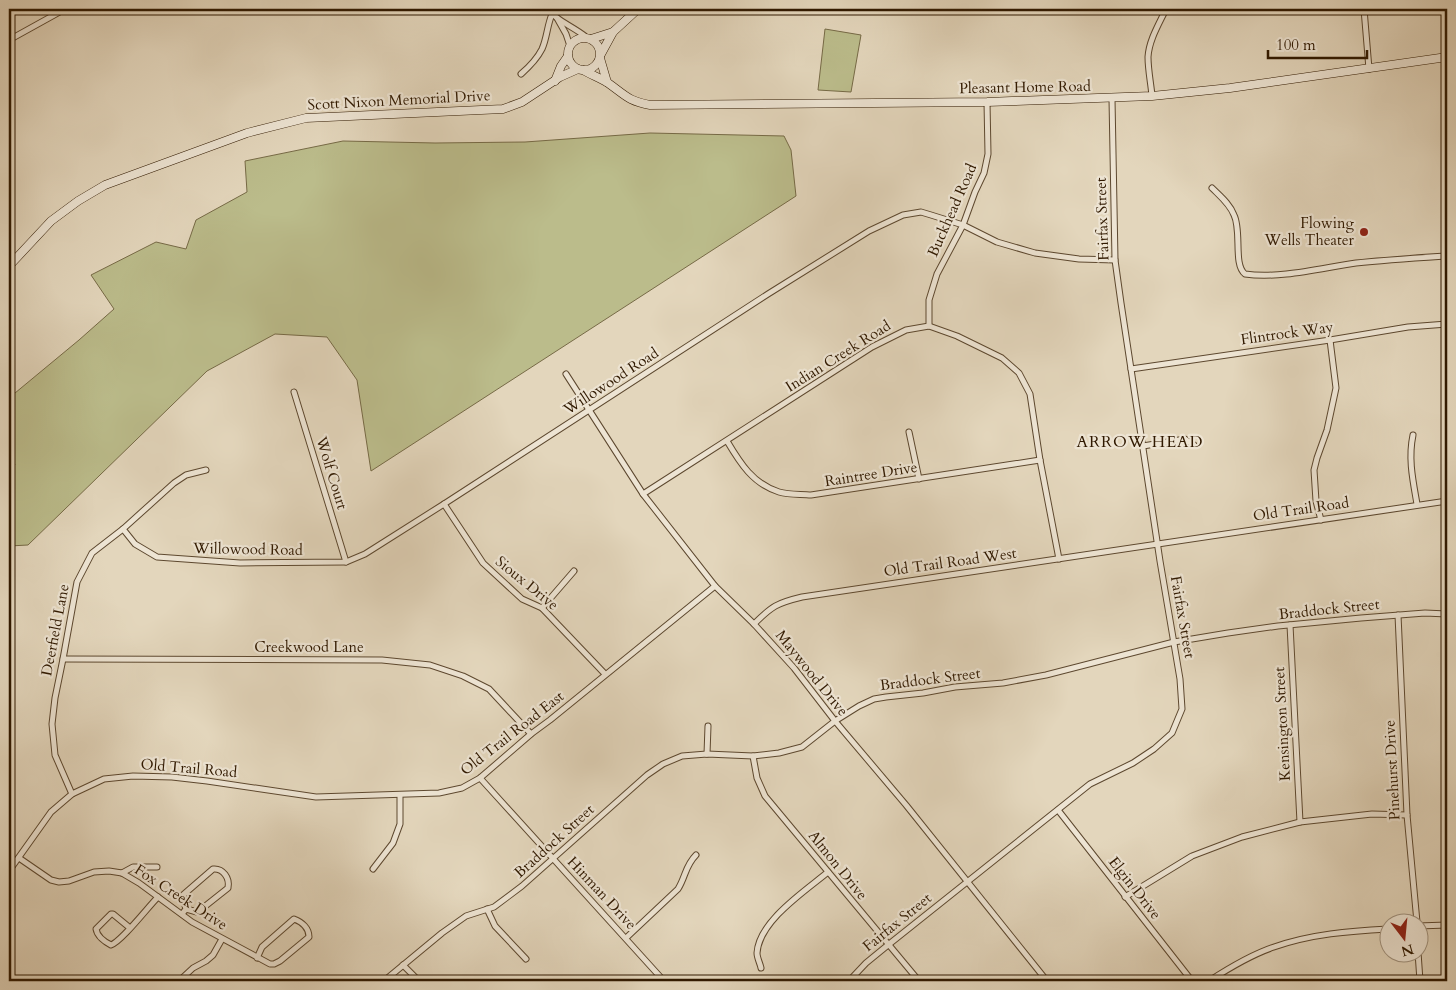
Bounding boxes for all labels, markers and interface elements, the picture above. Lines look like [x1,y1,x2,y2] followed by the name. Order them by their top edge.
[1268,28,1367,60] scale bar
[1276,35,1316,55] text: 100 m
[959,76,1091,98] street label: Pleasant Home Road
[307,85,491,115] street label: Scott Nixon Memorial Drive
[923,160,981,260] street label: Buckhead Road
[1091,177,1113,261] street label: Fairfax Street
[1263,213,1355,250] place label: Flowing Wells Theater
[1358,226,1370,238] marker: Flowing Wells Theater
[782,316,894,396] street label: Indian Creek Road
[1239,317,1335,349] street label: Flintrock Way
[559,343,662,420] street label: Willowood Road
[1077,431,1203,453] district label: ARROW HEAD
[311,433,353,512] street label: Wolf Court
[823,457,919,491] street label: Raintree Drive
[1252,492,1350,526] street label: Old Trail Road
[192,538,303,560] street label: Willowood Road
[882,543,1018,581] street label: Old Trail Road West
[491,551,563,615] street label: Sioux Drive
[1166,574,1200,660] street label: Fairfax Street
[36,582,74,678] street label: Deerfield Lane
[1278,594,1381,624] street label: Braddock Street
[771,626,853,720] street label: Maywood Drive
[254,637,364,657] street label: Creekwood Lane
[879,663,982,695] street label: Braddock Street
[1269,666,1295,782] street label: Kensington Street
[456,686,568,780] street label: Old Trail Road East
[1379,719,1405,821] street label: Pinehurst Drive
[140,754,238,782] street label: Old Trail Road
[510,800,598,882] street label: Braddock Street
[804,826,872,904] street label: Almon Drive
[563,852,641,934] street label: Hinman Drive
[1104,852,1166,924] street label: Elgin Drive
[131,859,231,935] street label: Fox Creek Drive
[858,888,936,956] street label: Fairfax Street
[1378,912,1428,962] north arrow
[1399,939,1416,961] text: N

